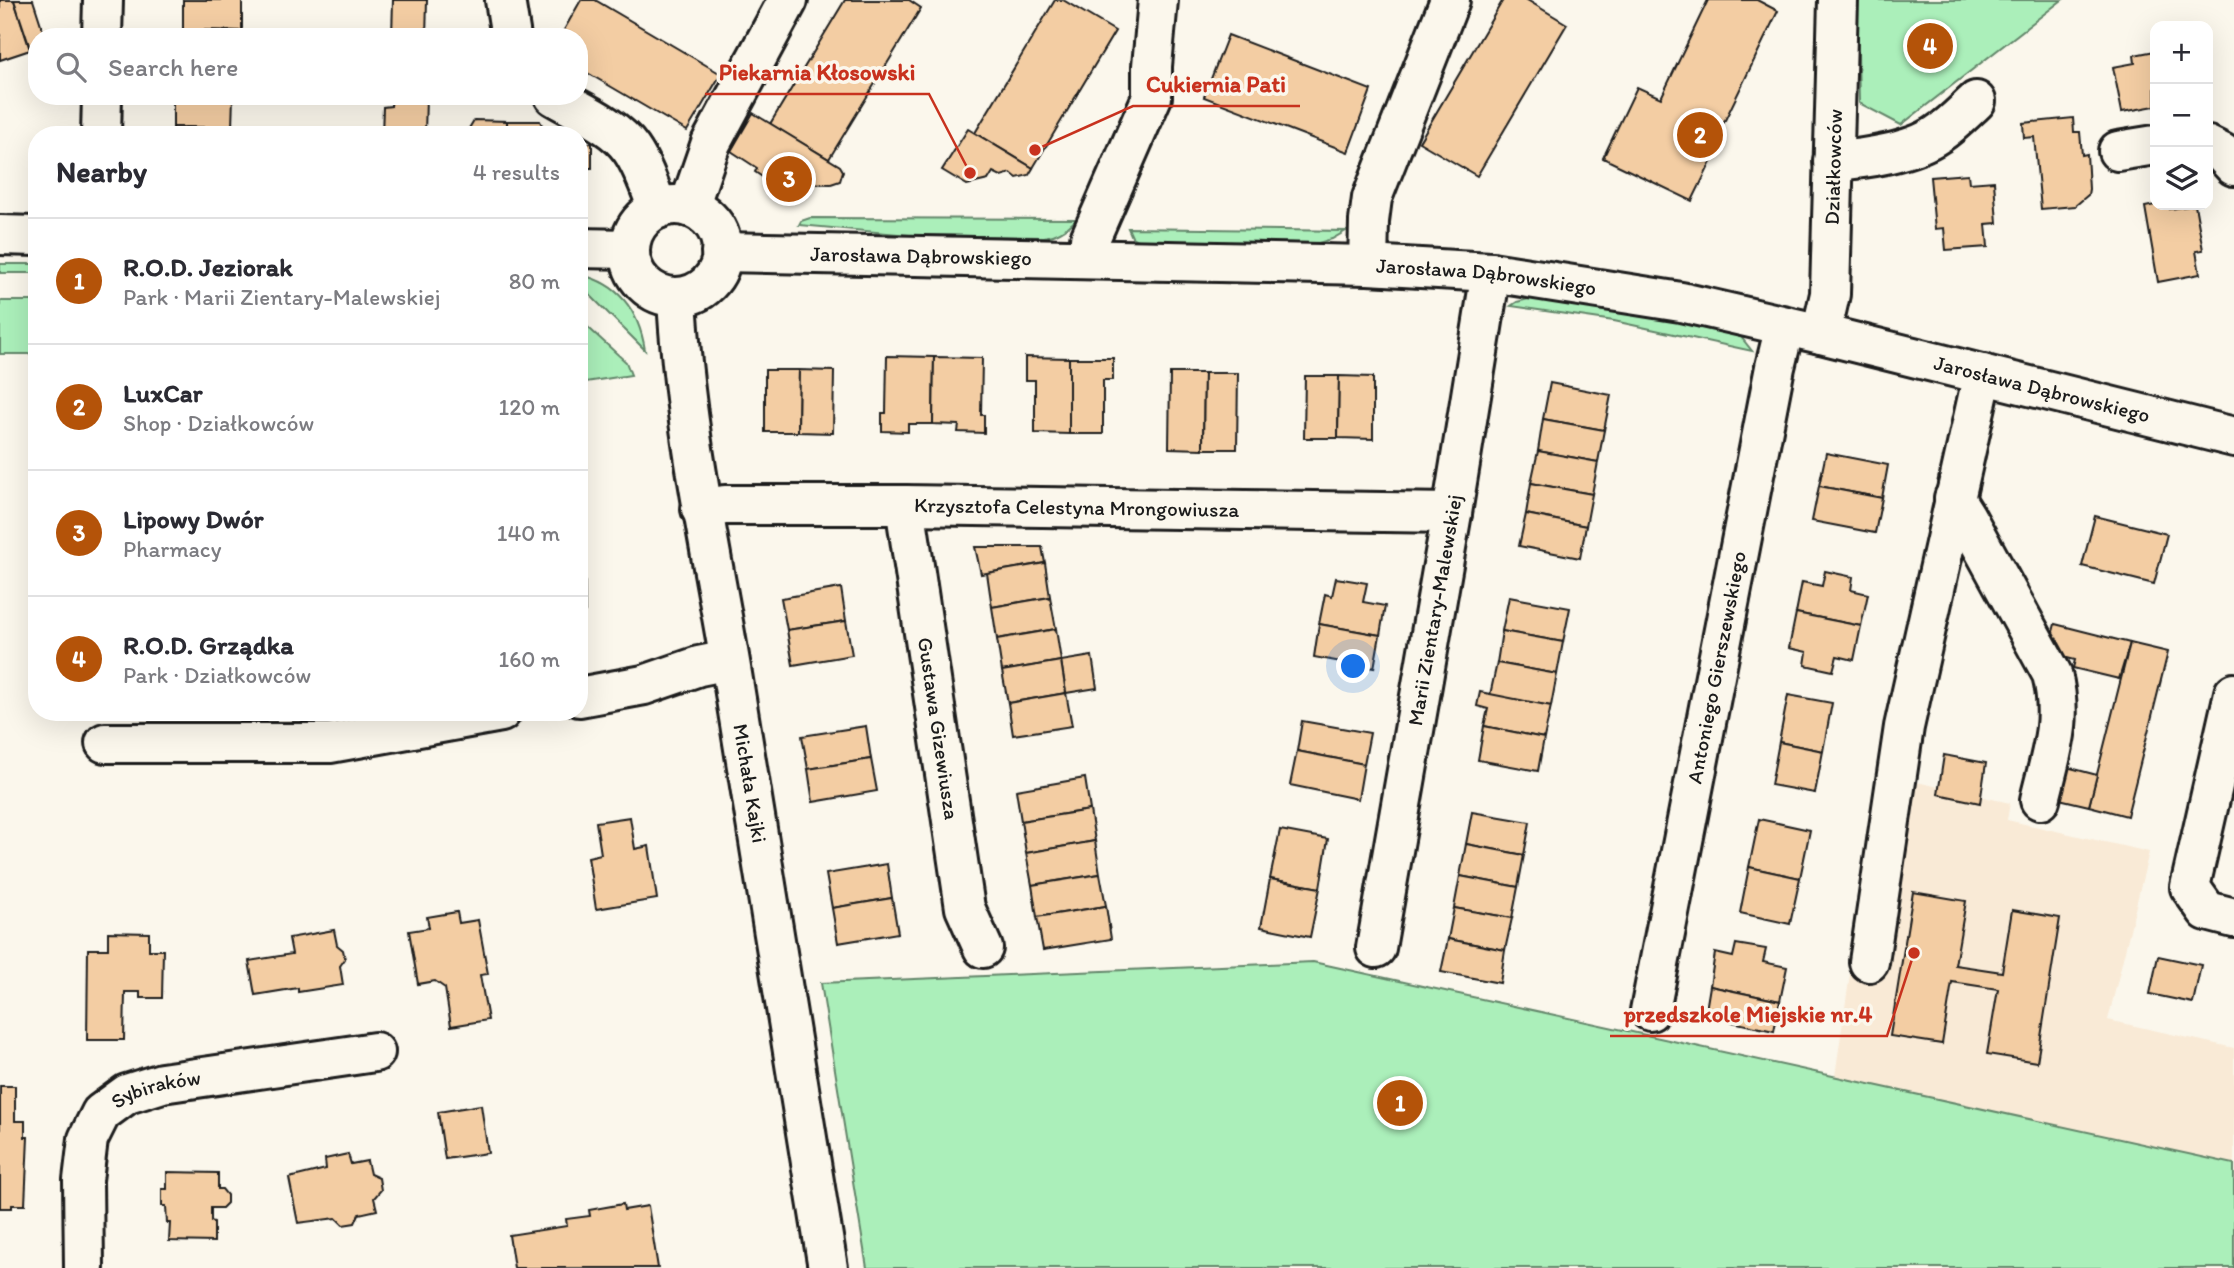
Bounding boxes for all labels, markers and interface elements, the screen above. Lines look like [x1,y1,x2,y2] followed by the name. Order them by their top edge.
[1907,20,1953,72] pin: 4
[2150,21,2213,210] map controls
[2150,21,2213,84] button: +
[28,28,588,105] search box
[52,48,90,86] icon: search
[705,50,929,94] callout: Piekarnia Kłosowski
[108,51,238,83] text: Search here
[719,58,915,86] text: Piekarnia Kłosowski
[1133,62,1300,106] callout: Cukiernia Pati
[1146,70,1286,98] text: Cukiernia Pati
[2150,84,2213,147] button: −
[1677,109,1723,161] pin: 2
[1819,109,1847,225] street label: Działkowców
[2150,147,2213,210] button: layers
[56,153,147,190] text: Nearby
[766,153,812,205] pin: 3
[473,158,560,186] text: 4 results
[810,241,1032,270] street label: Jarosława Dąbrowskiego
[123,251,293,283] text: R.O.D. Jeziorak
[1375,252,1598,300] street label: Jarosława Dąbrowskiego
[74,267,84,295] text: 1
[509,267,560,295] text: 80 m
[123,283,440,311] text: Park · Marii Zientary-Malewskiej
[1932,350,2153,428] street label: Jarosława Dąbrowskiego
[123,377,202,409] text: LuxCar
[73,393,85,421] text: 2
[499,393,560,421] text: 120 m
[123,409,314,437] text: Shop · Działkowców
[914,492,1239,522] street label: Krzysztofa Celestyna Mrongowiusza
[1402,493,1467,728] street label: Marii Zientary-Malewskiej
[123,503,264,535] text: Lipowy Dwór
[73,519,85,547] text: 3
[497,519,560,547] text: 140 m
[123,535,221,563] text: Pharmacy
[1681,549,1751,786] street label: Antoniego Gierszewskiego
[123,629,294,661] text: R.O.D. Grządka
[913,636,965,821] street label: Gustawa Gizewiusza
[72,645,86,673] text: 4
[498,645,560,673] text: 160 m
[1336,649,1370,683] your location
[123,661,311,689] text: Park · Działkowców
[728,722,773,845] street label: Michała Kajki
[1610,992,1887,1036] callout: przedszkole Miejskie nr.4
[1623,1000,1872,1028] text: przedszkole Miejskie nr.4
[106,1065,202,1114] street label: Sybiraków
[1377,1077,1423,1129] pin: 1

